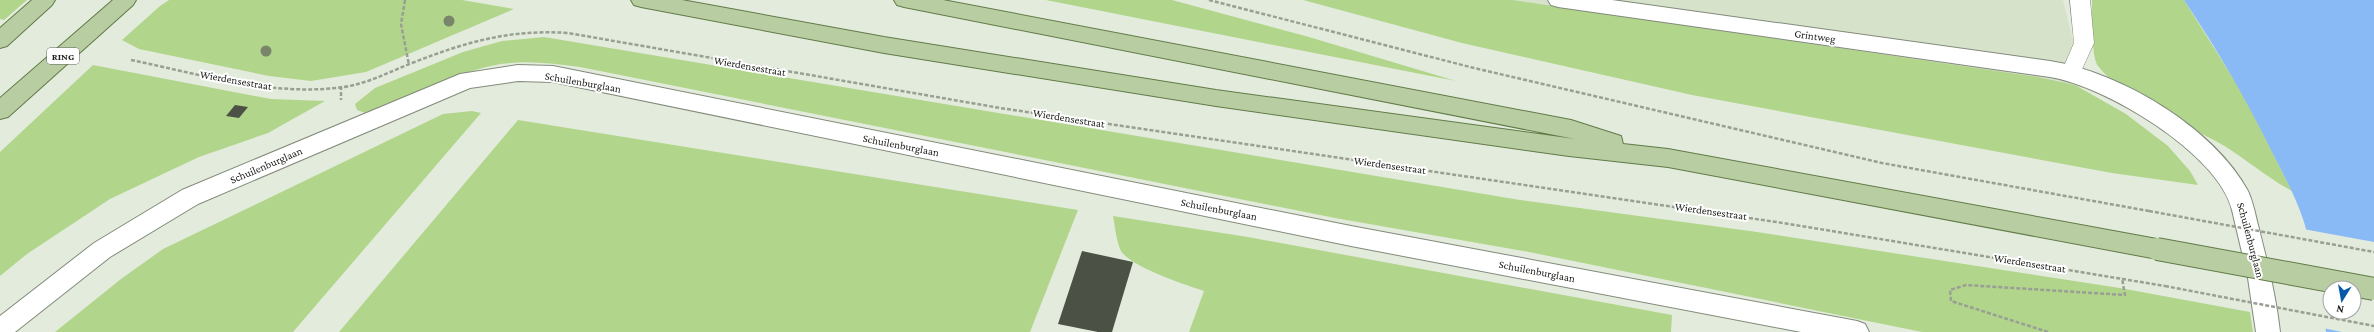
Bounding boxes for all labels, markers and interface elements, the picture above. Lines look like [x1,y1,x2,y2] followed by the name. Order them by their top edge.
[1794,27,1837,46] street label: Grintweg
[47,48,79,64] road number: RING
[713,54,787,78] street label: Wierdensestraat
[199,68,273,92] street label: Wierdensestraat
[544,69,622,96] street label: Schuilenburglaan
[1032,106,1106,130] street label: Wierdensestraat
[862,132,940,159] street label: Schuilenburglaan
[228,144,304,187] street label: Schuilenburglaan
[1353,154,1427,176] street label: Wierdensestraat
[1180,196,1258,223] street label: Schuilenburglaan
[1674,200,1748,222] street label: Wierdensestraat
[2234,201,2267,279] street label: Schuilenburglaan
[1993,251,2067,275] street label: Wierdensestraat
[1498,258,1576,285] street label: Schuilenburglaan
[2322,280,2362,320] north arrow
[2335,303,2345,316] text: N

